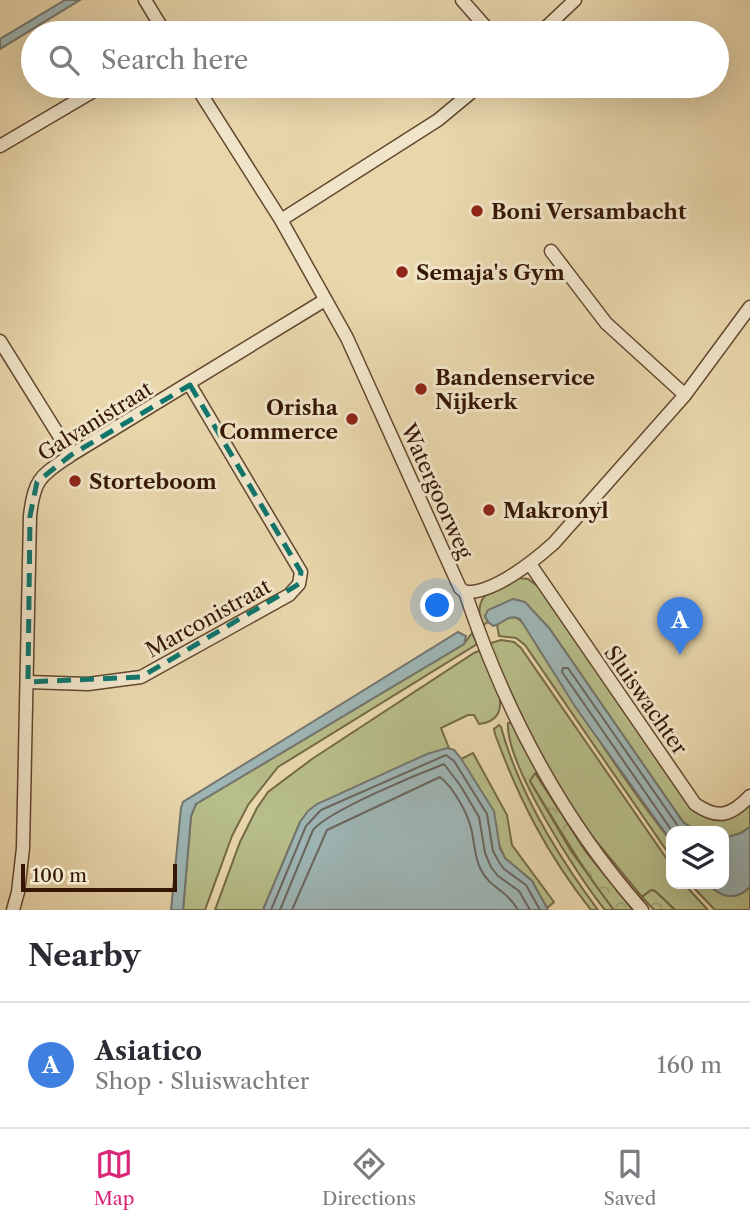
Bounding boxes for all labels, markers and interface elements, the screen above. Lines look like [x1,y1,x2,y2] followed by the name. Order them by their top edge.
[21,21,729,98] search box
[45,41,83,79] icon: search
[101,44,248,76] text: Search here
[491,199,687,224] place label: Boni Versambacht
[469,203,485,219] marker: Boni Versambacht
[416,260,565,285] place label: Semaja's Gym
[394,264,410,280] marker: Semaja's Gym
[435,365,595,414] place label: Bandenservice Nijkerk
[33,376,157,466] street label: Galvanistraat
[413,381,429,397] marker: Bandenservice Nijkerk
[219,395,339,444] place label: Orisha Commerce
[344,411,360,427] marker: Orisha Commerce
[396,419,478,563] street label: Watergoorweg
[89,469,217,494] place label: Storteboom
[67,473,83,489] marker: Storteboom
[503,498,609,523] place label: Makronyl
[481,502,497,518] marker: Makronyl
[141,573,275,663] street label: Marconistraat
[420,588,454,622] your location
[657,597,703,655] pin: A
[599,641,693,759] street label: Sluiswachter
[666,826,729,889] map controls
[666,826,729,889] button: layers
[21,861,177,893] scale bar
[32,864,87,887] text: 100 m
[28,937,141,974] text: Nearby
[95,1035,202,1067] text: Asiatico
[42,1051,60,1079] text: A
[657,1051,722,1079] text: 160 m
[95,1067,310,1095] text: Shop · Sluiswachter
[94,1145,135,1210] tab: Map
[322,1145,416,1210] tab: Directions
[603,1145,656,1210] tab: Saved

